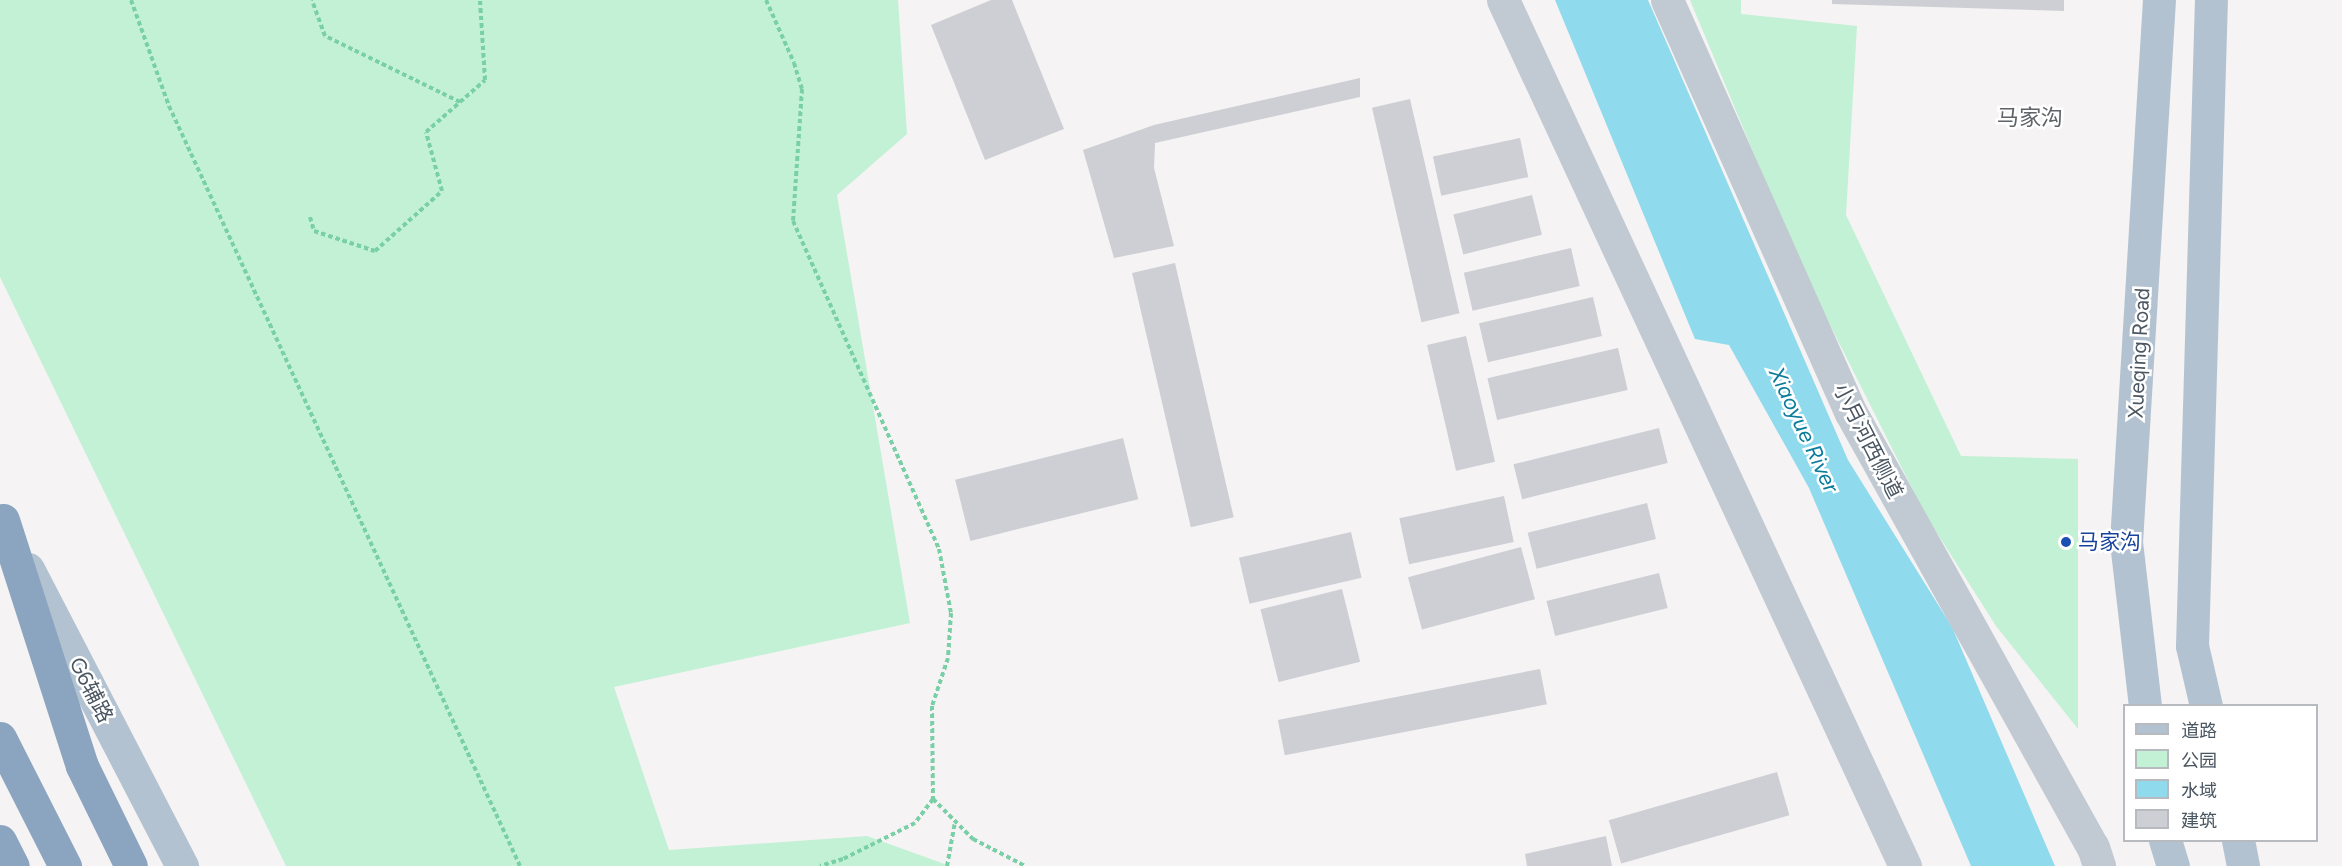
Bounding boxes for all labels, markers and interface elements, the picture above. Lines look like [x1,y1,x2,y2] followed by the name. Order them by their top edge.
[1997,105,2063,131] district label: 马家沟
[2123,287,2155,419] street label: Xueqing Road
[1764,363,1844,497] water label: Xiaoyue River
[1828,379,1908,503] street label: 小月河西侧道
[2078,529,2141,555] place label: 马家沟
[2059,535,2073,549] marker: 马家沟
[64,653,118,727] street label: G6辅路
[2123,704,2318,842] legend
[2181,720,2217,742] text: 道路
[2181,750,2217,772] text: 公园
[2181,780,2217,802] text: 水域
[2181,810,2217,832] text: 建筑

